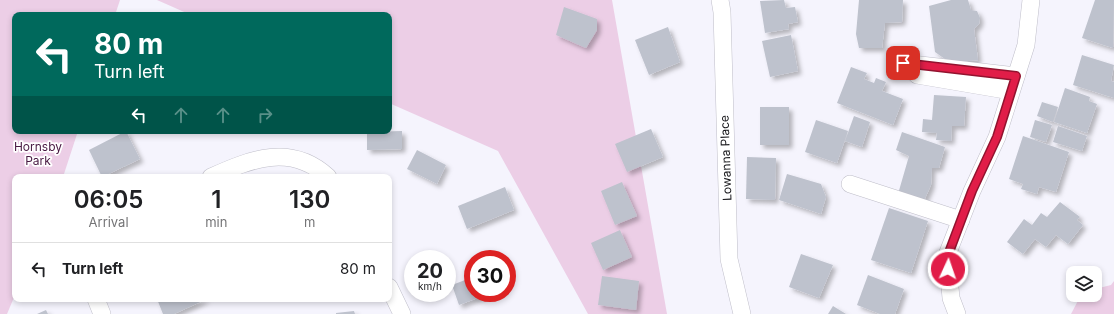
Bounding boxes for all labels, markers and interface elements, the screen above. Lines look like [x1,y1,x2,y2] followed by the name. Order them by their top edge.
[94,27,163,61] text: 80 m
[28,28,80,80] icon: left
[886,46,920,80] pin
[892,52,914,74] icon: arrive
[94,61,164,82] text: Turn left
[128,104,150,126] icon: left
[170,104,192,126] icon: ahead
[212,104,234,126] icon: ahead
[254,104,276,126] icon: right
[717,115,734,201] street label: Lowanna Place
[14,139,62,168] park label: Hornsby Park
[74,185,143,214] text: 06:05
[211,185,221,214] text: 1
[289,185,330,214] text: 130
[89,214,129,230] text: Arrival
[205,214,227,230] text: min
[304,214,315,230] text: m
[927,248,969,290] position arrow
[464,250,516,302] speed limit sign: 30
[28,258,50,280] icon: left
[62,259,123,278] text: Turn left
[340,259,376,278] text: 80 m
[417,259,443,283] text: 20
[1066,266,1102,302] map controls
[1066,266,1102,302] button: layers
[418,280,442,292] text: km/h

